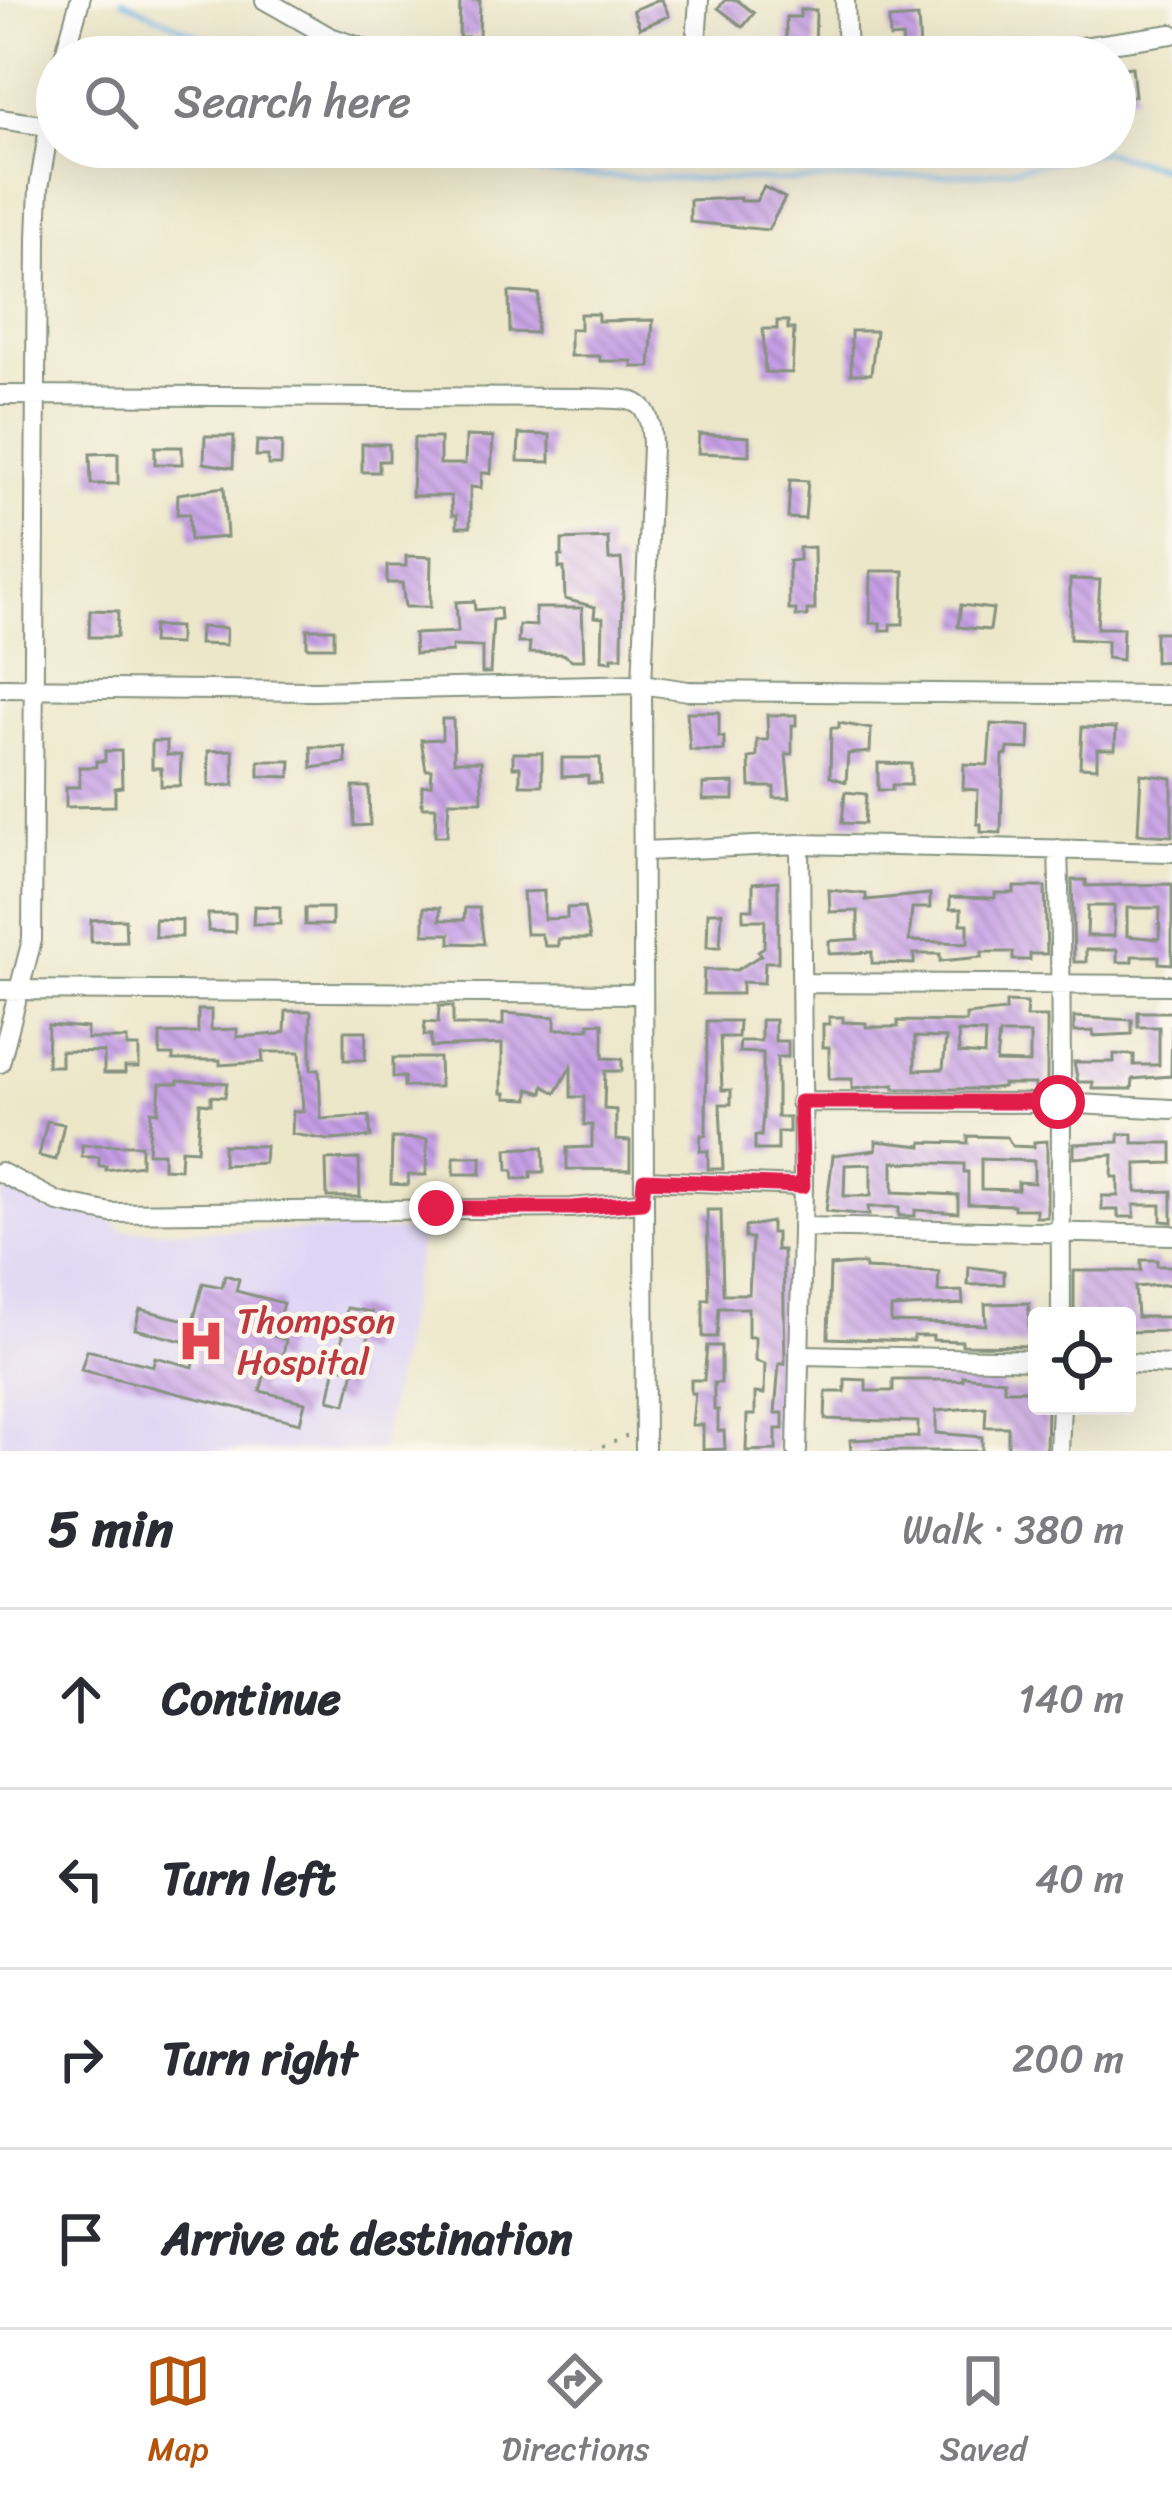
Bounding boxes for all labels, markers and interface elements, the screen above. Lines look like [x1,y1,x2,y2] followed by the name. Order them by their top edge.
[36,36,1136,168] search box
[174,62,411,142] text: Search here
[78,69,144,135] icon: search
[1031,1075,1085,1129] route start
[409,1181,463,1235] route end
[237,1289,395,1394] place label: Thompson Hospital
[1028,1307,1136,1415] map controls
[1028,1307,1136,1415] button: locate
[176,1316,226,1366] hospital icon: Thompson Hospital
[48,1484,173,1574] text: 5 min
[902,1495,1124,1564] text: Walk · 380 m
[162,1659,341,1739] text: Continue
[1018,1664,1124,1733] text: 140 m
[48,1666,114,1732] icon: ahead
[162,1839,335,1919] text: Turn left
[1035,1844,1124,1913] text: 40 m
[48,1846,114,1912] icon: left
[162,2019,357,2099] text: Turn right
[1012,2024,1124,2093] text: 200 m
[48,2026,114,2092] icon: right
[162,2199,572,2279] text: Arrive at destination
[48,2206,114,2272] icon: arrive
[145,2348,211,2478] tab: Map
[502,2348,649,2478] tab: Directions
[940,2348,1027,2478] tab: Saved

